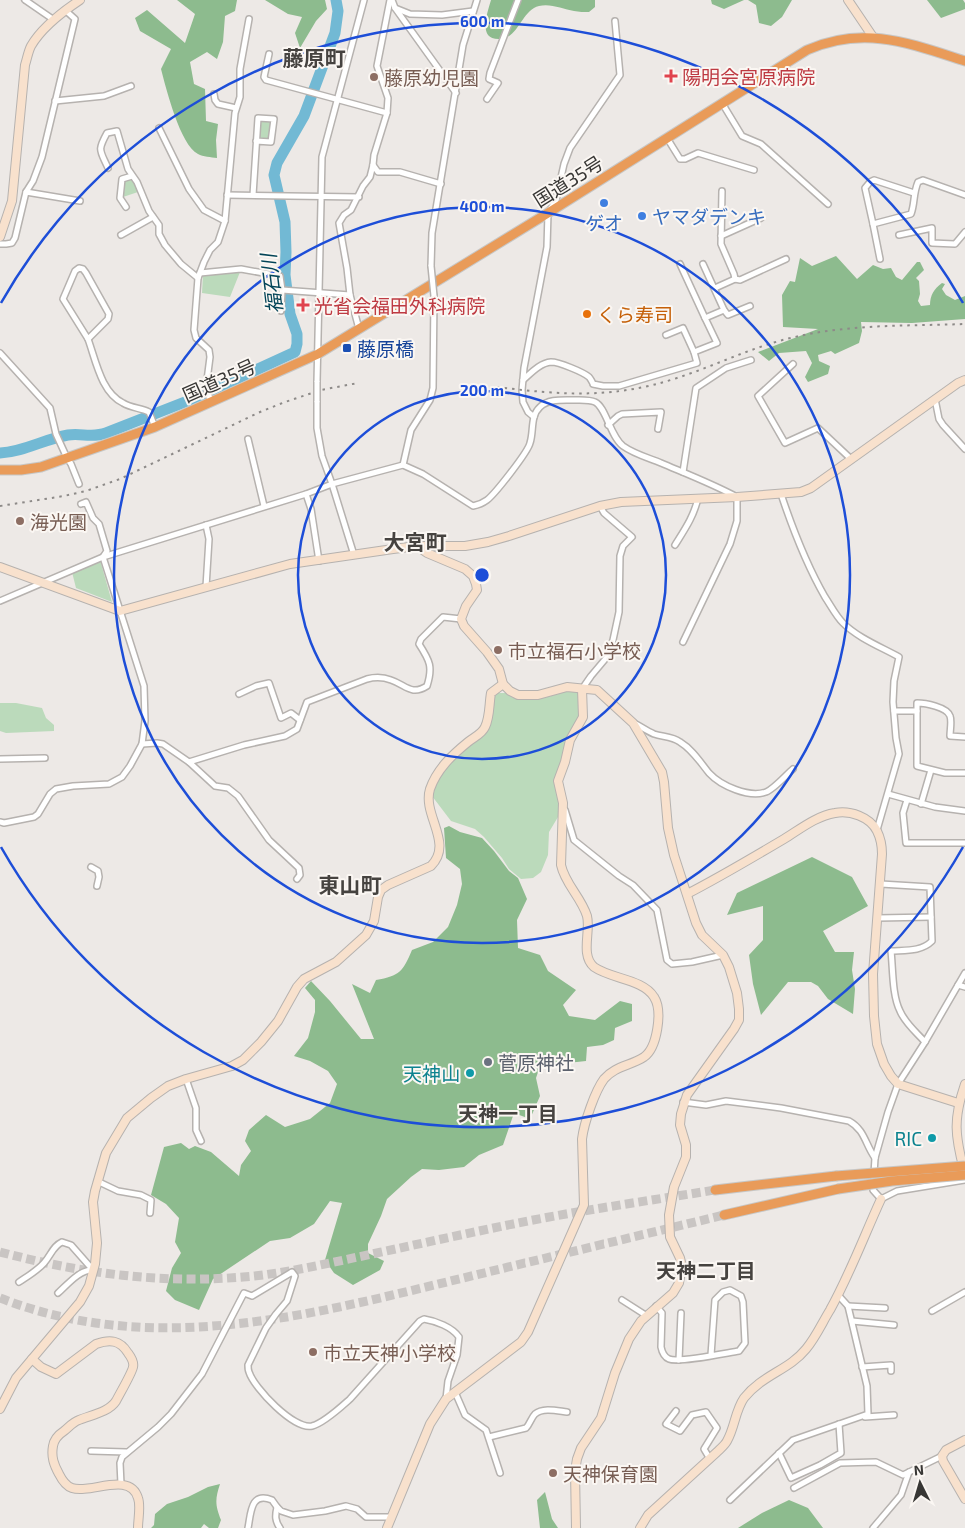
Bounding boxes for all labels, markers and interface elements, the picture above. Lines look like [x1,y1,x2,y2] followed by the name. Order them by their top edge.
[460,12,504,30] text: 600 m
[283,45,346,70] district label: 藤原町
[682,65,815,88] place label: 陽明会宮原病院
[384,66,479,89] place label: 藤原幼児園
[664,69,678,83] marker: 陽明会宮原病院
[368,71,380,83] marker: 藤原幼児園
[529,151,607,211] street label: 国道35号
[460,197,504,215] text: 400 m
[598,197,610,209] marker: ゲオ
[652,205,766,228] place label: ヤマダデンキ
[636,210,648,222] marker: ヤマダデンキ
[585,211,623,234] place label: ゲオ
[255,251,287,315] water label: 福石川
[314,294,485,317] place label: 光省会福田外科病院
[296,298,310,312] marker: 光省会福田外科病院
[597,303,673,326] place label: くら寿司
[581,308,593,320] marker: くら寿司
[357,337,414,360] place label: 藤原橋
[341,342,353,354] marker: 藤原橋
[179,354,259,406] street label: 国道35号
[460,381,504,399] text: 200 m
[30,510,87,533] place label: 海光園
[14,515,26,527] marker: 海光園
[384,529,447,554] district label: 大宮町
[473,566,491,584] centre of rings
[508,639,641,662] place label: 市立福石小学校
[492,644,504,656] marker: 市立福石小学校
[319,872,382,897] district label: 東山町
[498,1051,574,1074] place label: 菅原神社
[482,1056,494,1068] marker: 菅原神社
[403,1062,460,1085] place label: 天神山
[464,1067,476,1079] marker: 天神山
[458,1101,558,1125] district label: 天神一丁目
[894,1127,922,1150] place label: RIC
[926,1132,938,1144] marker: RIC
[656,1258,756,1282] district label: 天神二丁目
[323,1341,456,1364] place label: 市立天神小学校
[307,1346,319,1358] marker: 市立天神小学校
[895,1458,945,1508] north arrow
[913,1461,925,1478] text: N
[563,1462,658,1485] place label: 天神保育園
[547,1467,559,1479] marker: 天神保育園

